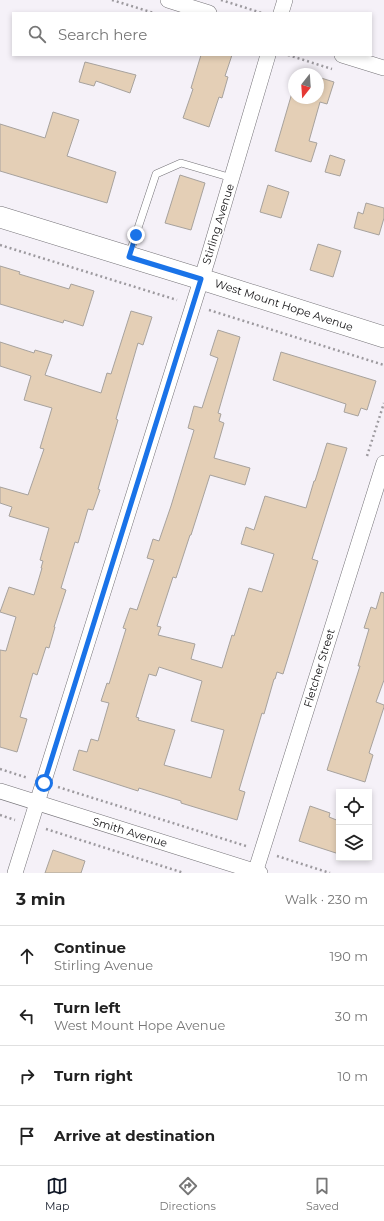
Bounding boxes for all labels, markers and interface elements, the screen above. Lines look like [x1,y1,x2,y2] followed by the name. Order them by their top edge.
[12,12,372,56] search box
[26,23,48,45] icon: search
[58,25,147,44] text: Search here
[288,68,324,104] north arrow
[199,182,237,266] street label: Stirling Avenue
[127,226,145,244] route end
[213,276,355,334] street label: West Mount Hope Avenue
[300,626,338,709] street label: Fletcher Street
[35,774,53,792] route start
[336,789,372,861] map controls
[336,789,372,825] button: locate
[91,814,169,850] street label: Smith Avenue
[336,825,372,861] button: layers
[16,889,66,909] text: 3 min
[285,891,368,907] text: Walk · 230 m
[54,938,126,957] text: Continue
[16,945,38,967] icon: ahead
[330,948,368,964] text: 190 m
[54,957,153,973] text: Stirling Avenue
[54,998,121,1017] text: Turn left
[16,1005,38,1027] icon: left
[335,1008,368,1024] text: 30 m
[54,1017,225,1033] text: West Mount Hope Avenue
[16,1065,38,1087] icon: right
[54,1066,133,1085] text: Turn right
[338,1068,368,1084] text: 10 m
[16,1125,38,1147] icon: arrive
[54,1126,215,1145] text: Arrive at destination
[45,1175,69,1213] tab: Map
[160,1175,216,1213] tab: Directions
[306,1175,339,1213] tab: Saved

